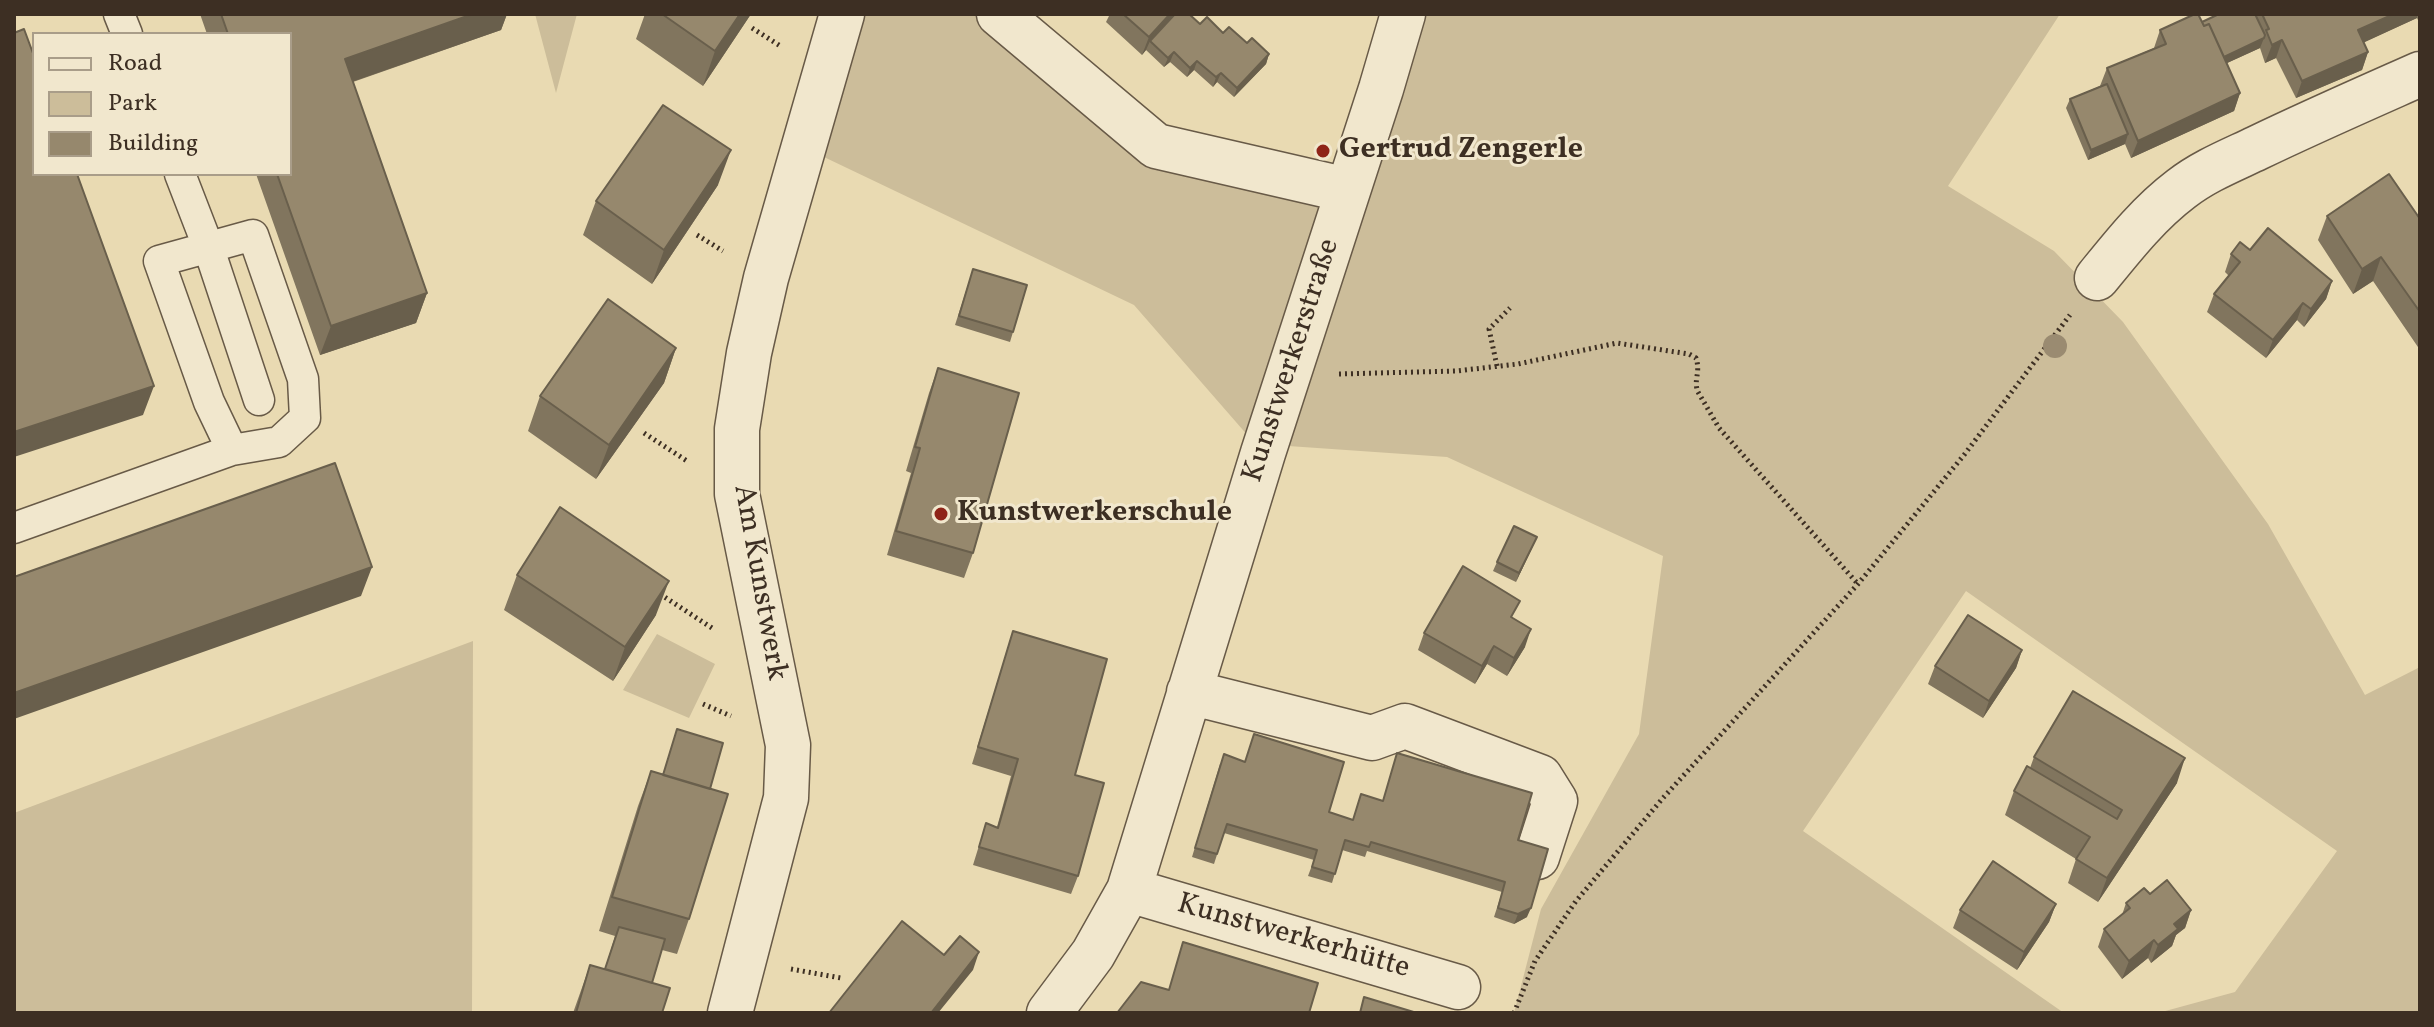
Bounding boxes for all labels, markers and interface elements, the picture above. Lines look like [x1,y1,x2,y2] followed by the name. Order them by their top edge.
[32,32,292,176] legend
[108,47,162,81] text: Road
[108,87,157,121] text: Park
[108,127,198,161] text: Building
[1339,133,1583,169] place label: Gertrud Zengerle
[1314,142,1332,160] marker: Gertrud Zengerle
[1237,235,1349,487] street label: Kunstwerkerstraße
[723,482,793,684] street label: Am Kunstwerk
[957,496,1232,532] place label: Kunstwerkerschule
[932,505,950,523] marker: Kunstwerkerschule
[1172,888,1414,988] street label: Kunstwerkerhütte

